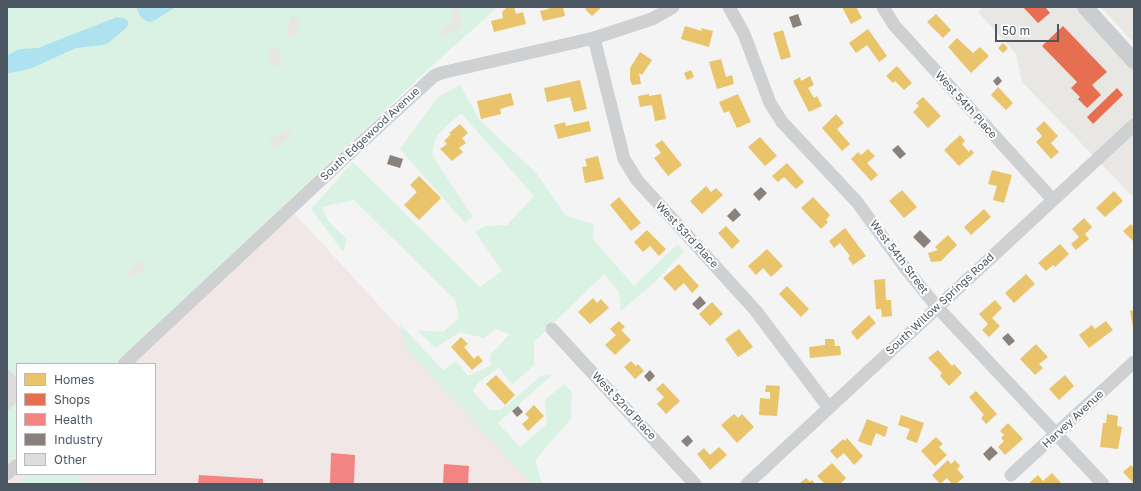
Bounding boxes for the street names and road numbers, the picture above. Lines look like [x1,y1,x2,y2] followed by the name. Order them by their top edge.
[932,69,1000,141] street label: West 54th Place
[318,85,422,183] street label: South Edgewood Avenue
[653,199,721,271] street label: West 53rd Place
[867,217,931,297] street label: West 54th Street
[883,250,997,358] street label: South Willow Springs Road
[589,369,659,443] street label: West 52nd Place
[1040,387,1106,451] street label: Harvey Avenue

